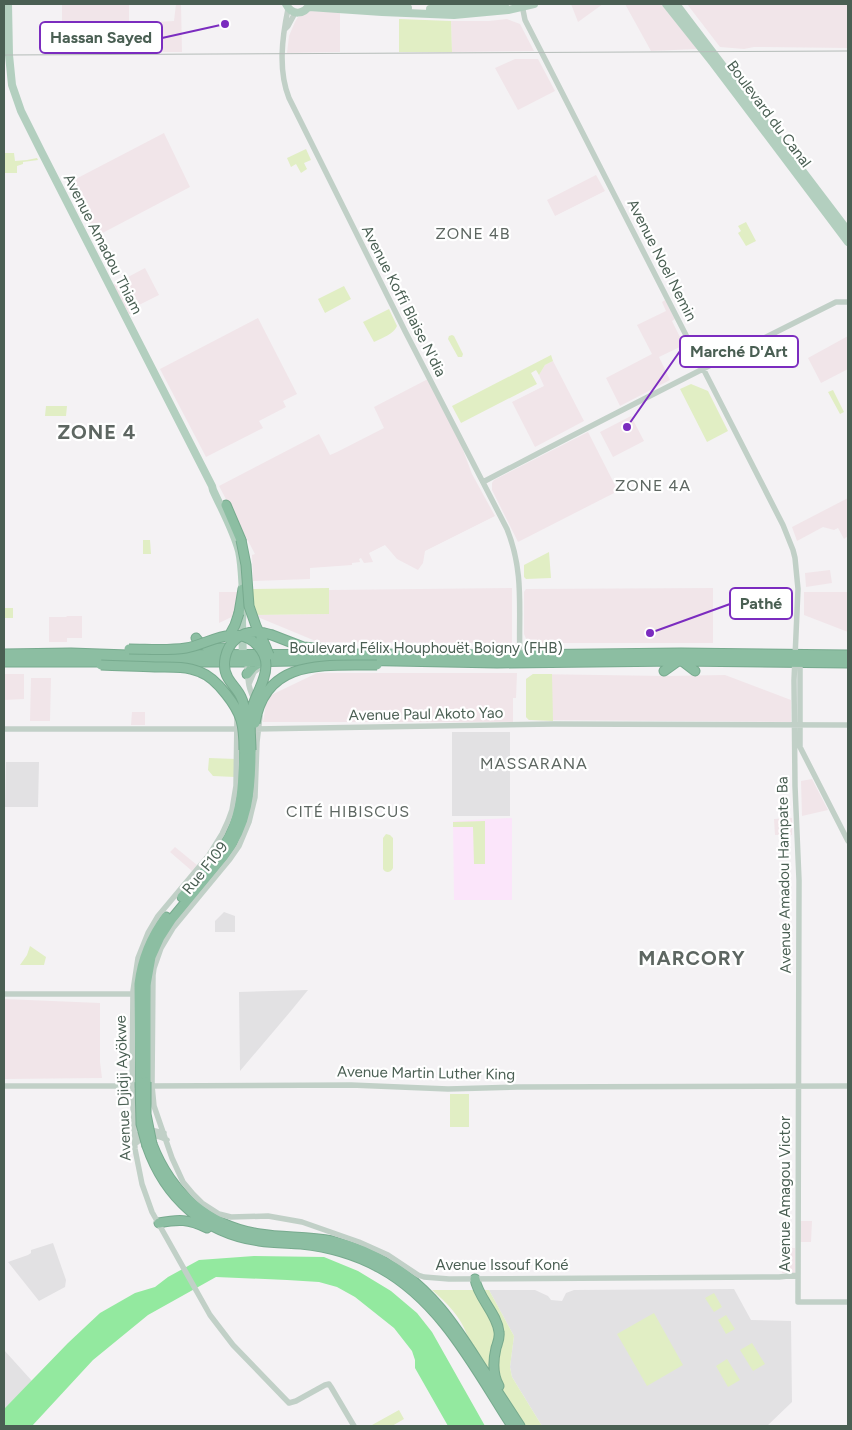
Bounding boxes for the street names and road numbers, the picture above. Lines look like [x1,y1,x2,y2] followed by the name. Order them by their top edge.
[723,57,815,171] street label: Boulevard du Canal
[60,171,146,317] street label: Avenue Amadou Thiam
[623,196,701,324] street label: Avenue Noel Nemin
[358,222,450,380] street label: Avenue Koffi Blaise N'dia
[289,639,563,657] street label: Boulevard Félix Houphouët Boigny (FHB)
[349,704,504,724] street label: Avenue Paul Akoto Yao
[773,776,795,974] street label: Avenue Amadou Hampate Ba
[178,838,232,898] street label: Rue F109
[111,1015,135,1161] street label: Avenue Djidji Ayökwe
[337,1062,515,1084] street label: Avenue Martin Luther King
[776,1116,794,1272] street label: Avenue Amagou Victor
[435,1256,569,1274] street label: Avenue Issouf Koné

